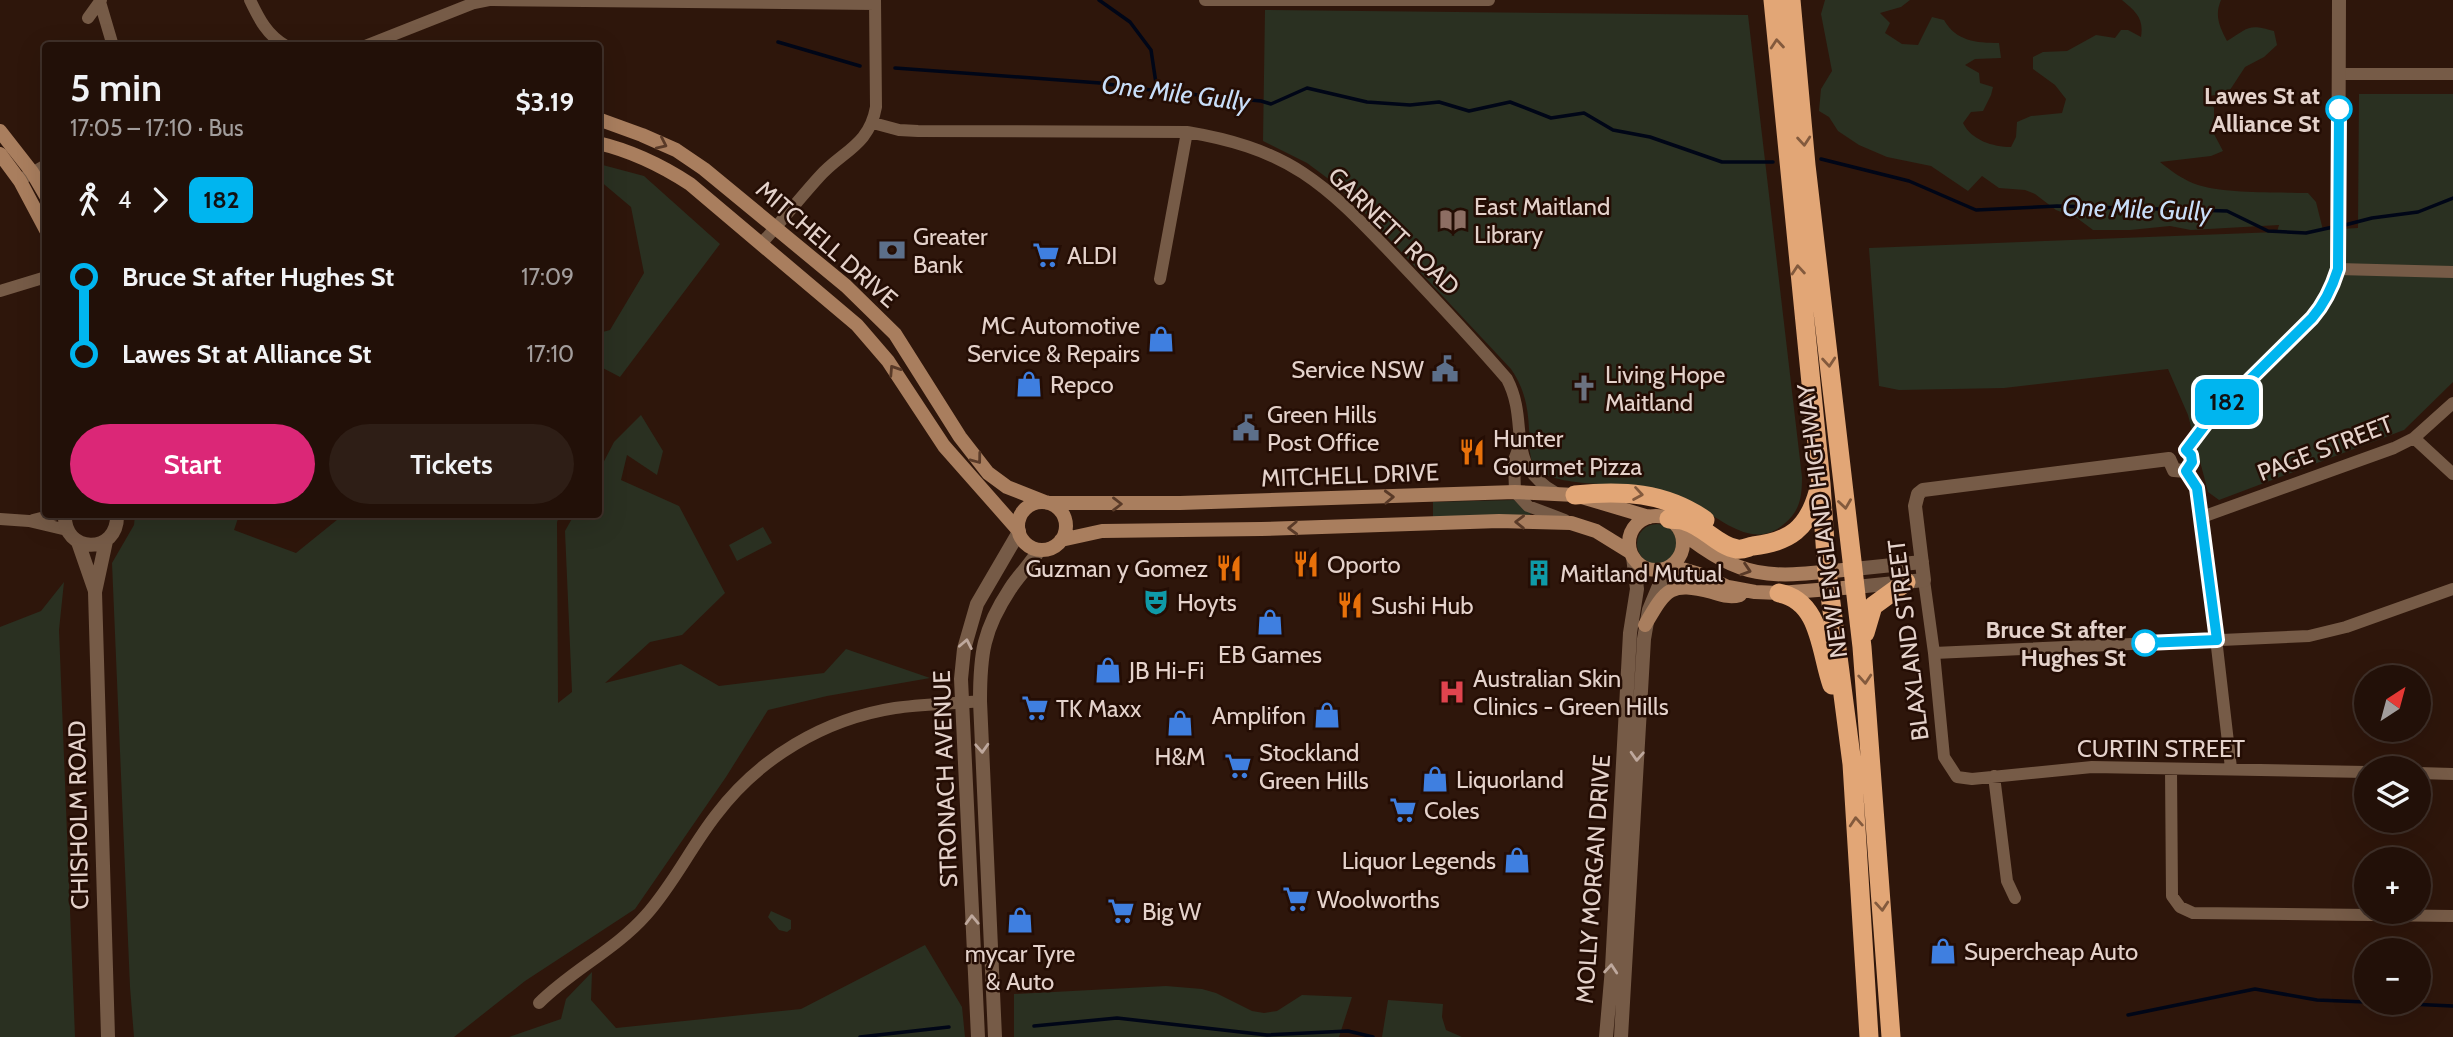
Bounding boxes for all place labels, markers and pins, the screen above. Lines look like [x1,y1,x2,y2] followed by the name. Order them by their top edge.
[2204,81,2320,138] place label: Lawes St at Alliance St
[2326,96,2352,122] marker: Lawes St at Alliance St
[1474,192,1610,249] place label: East Maitland Library
[1438,205,1468,235] library icon: East Maitland Library
[913,222,988,279] place label: Greater Bank
[877,235,907,265] bank icon: Greater Bank
[1031,240,1061,270] supermarket icon: ALDI
[1067,241,1117,270] place label: ALDI
[967,311,1140,368] place label: MC Automotive Service & Repairs
[1146,324,1176,354] shop icon: MC Automotive Service & Repairs
[1430,354,1460,384] public building icon: Service NSW
[1291,355,1424,384] place label: Service NSW
[1605,360,1725,417] place label: Living Hope Maitland
[1014,369,1044,399] shop icon: Repco
[1050,370,1114,399] place label: Repco
[1569,373,1599,403] church icon: Living Hope Maitland
[1267,400,1379,457] place label: Green Hills Post Office
[1231,413,1261,443] public building icon: Green Hills Post Office
[1493,424,1642,481] place label: Hunter Gourmet Pizza
[1457,437,1487,467] restaurant icon: Hunter Gourmet Pizza
[1291,549,1321,579] restaurant icon: Oporto
[1327,550,1401,579] place label: Oporto
[1214,553,1244,583] restaurant icon: Guzman y Gomez
[1025,554,1208,583] place label: Guzman y Gomez
[1524,558,1554,588] building icon: Maitland Mutual
[1560,559,1723,588] place label: Maitland Mutual
[1141,587,1171,617] theatre icon: Hoyts
[1177,588,1237,617] place label: Hoyts
[1335,590,1365,620] restaurant icon: Sushi Hub
[1371,591,1473,620] place label: Sushi Hub
[1255,607,1285,637] shop icon: EB Games
[1986,615,2126,672] place label: Bruce St after Hughes St
[2132,630,2158,656] marker: Bruce St after Hughes St
[1218,640,1322,669] place label: EB Games
[1093,655,1123,685] shop icon: JB Hi-Fi
[1128,656,1204,685] place label: JB Hi-Fi
[1473,664,1669,721] place label: Australian Skin Clinics - Green Hills
[1437,677,1467,707] hospital icon: Australian Skin Clinics - Green Hills
[1020,693,1050,723] supermarket icon: TK Maxx
[1056,694,1142,723] place label: TK Maxx
[1312,700,1342,730] shop icon: Amplifon
[1212,701,1306,730] place label: Amplifon
[1165,708,1195,738] shop icon: H&M
[1259,738,1369,795] place label: Stockland Green Hills
[1154,742,1206,771] place label: H&M
[1223,751,1253,781] supermarket icon: Stockland Green Hills
[1420,764,1450,794] shop icon: Liquorland
[1456,765,1564,794] place label: Liquorland
[1388,795,1418,825] supermarket icon: Coles
[1424,796,1479,825] place label: Coles
[1502,845,1532,875] shop icon: Liquor Legends
[1342,846,1496,875] place label: Liquor Legends
[1281,884,1311,914] supermarket icon: Woolworths
[1317,885,1440,914] place label: Woolworths
[1106,896,1136,926] supermarket icon: Big W
[1142,897,1202,926] place label: Big W
[1005,905,1035,935] shop icon: mycar Tyre & Auto
[1928,936,1958,966] shop icon: Supercheap Auto
[1964,937,2138,966] place label: Supercheap Auto
[965,939,1075,996] place label: mycar Tyre & Auto

